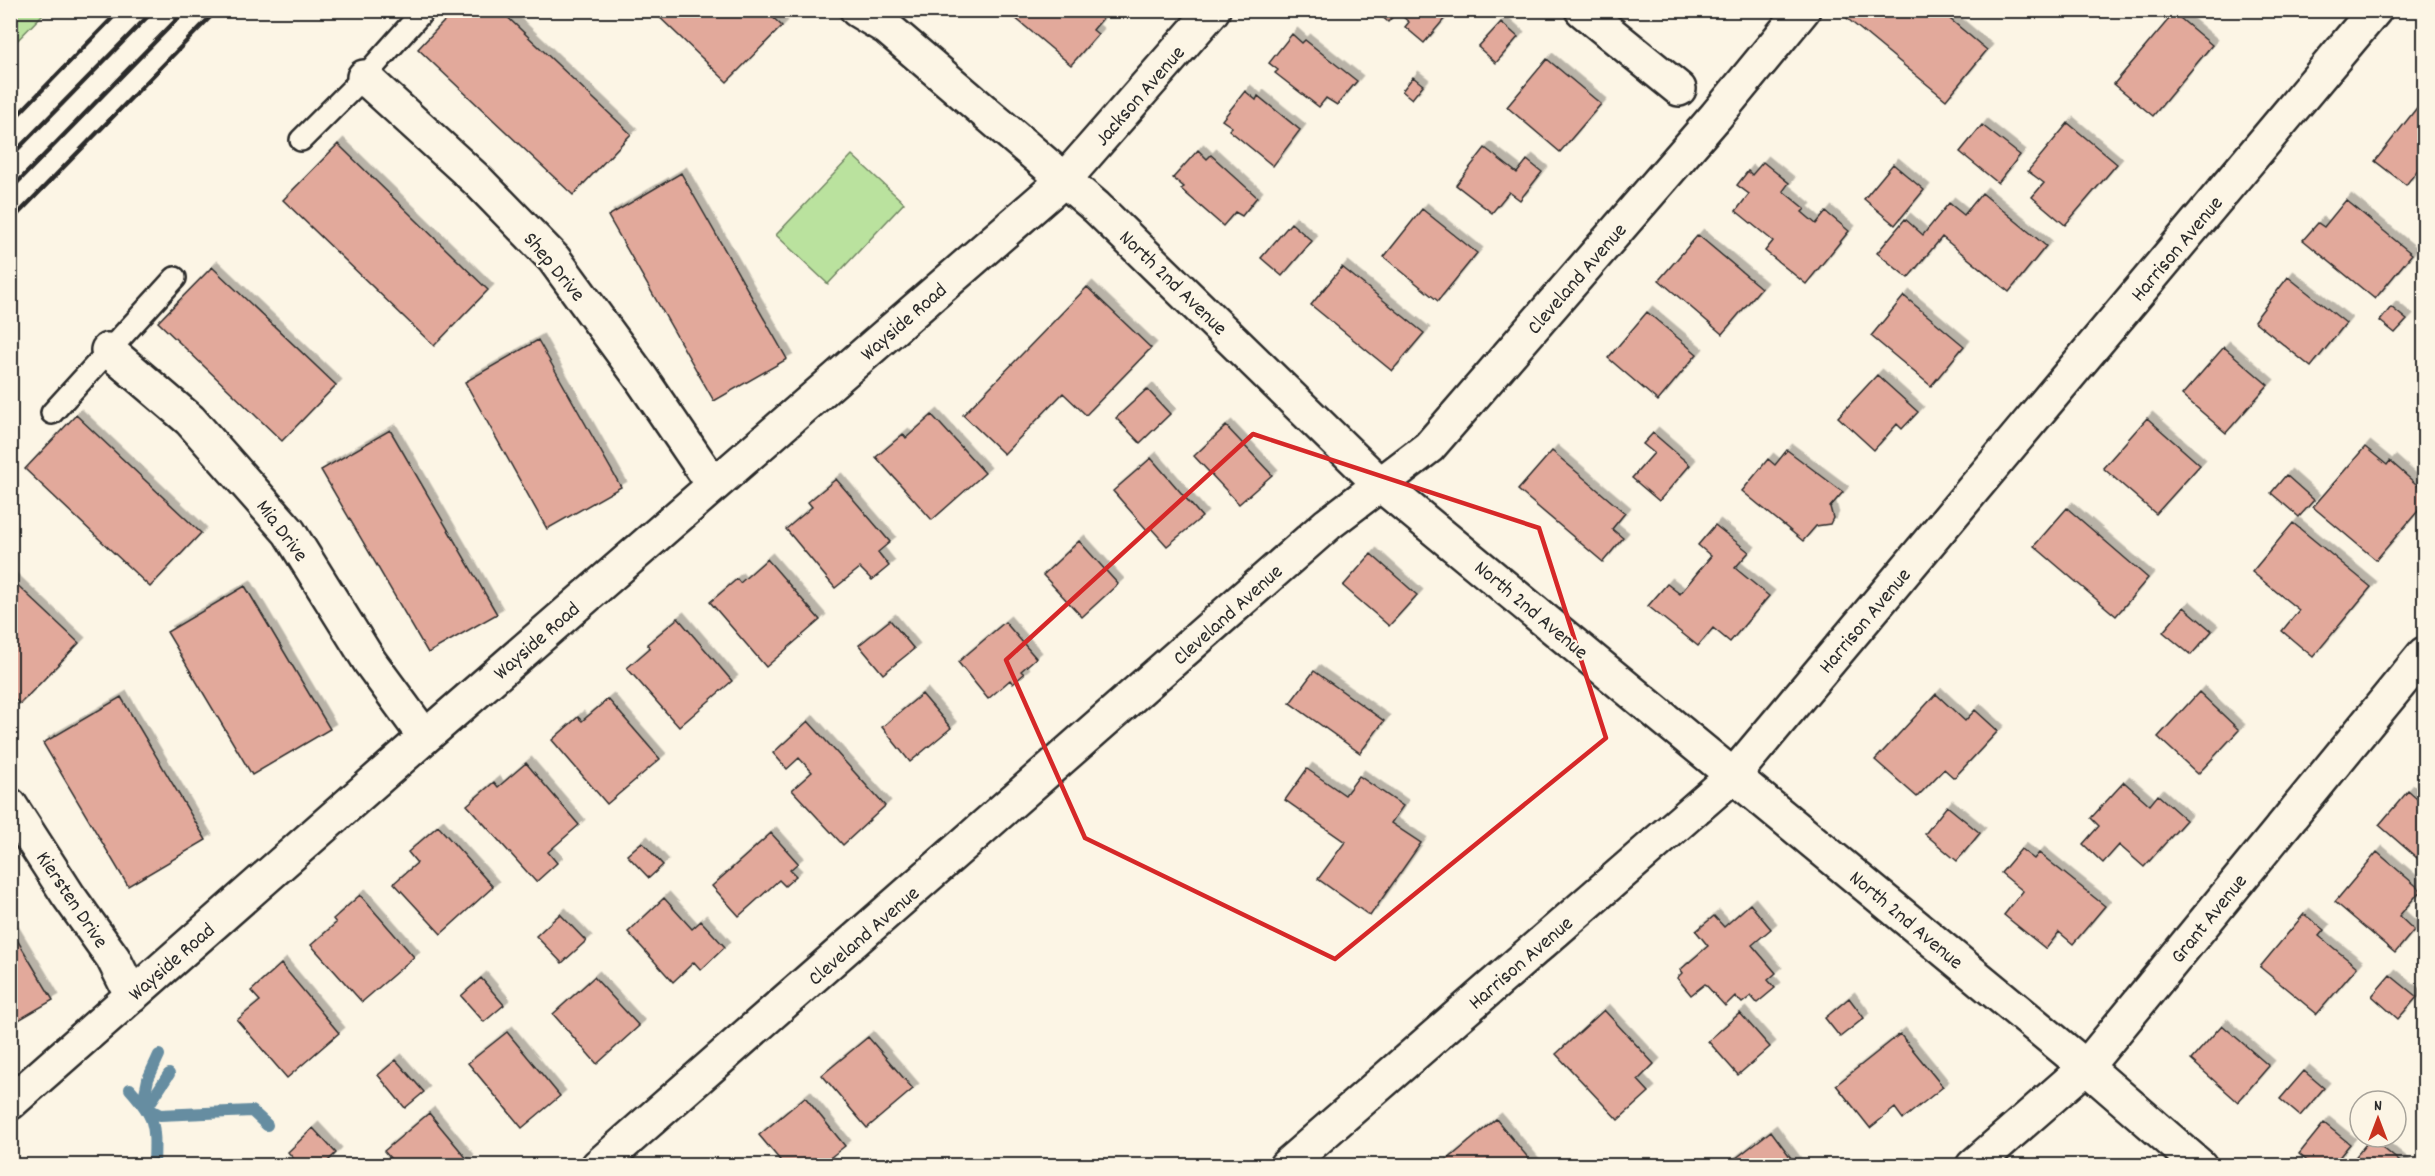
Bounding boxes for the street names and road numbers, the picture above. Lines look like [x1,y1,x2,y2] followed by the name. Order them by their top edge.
[1089,40,1193,154] street label: Jackson Avenue
[2125,190,2232,309] street label: Harrison Avenue
[1521,218,1635,342] street label: Cleveland Avenue
[1111,225,1233,344] street label: North 2nd Avenue
[515,226,591,309] street label: Shep Drive
[855,277,955,369] street label: Wayside Road
[247,494,314,569] street label: Mia Drive
[1467,555,1594,668] street label: North 2nd Avenue
[1167,558,1291,674] street label: Cleveland Avenue
[1813,562,1920,681] street label: Harrison Avenue
[488,596,588,688] street label: Wayside Road
[27,846,114,955] street label: Kiersten Drive
[1842,865,1969,978] street label: North 2nd Avenue
[2165,868,2256,971] street label: Grant Avenue
[803,880,927,994] street label: Cleveland Avenue
[1463,910,1581,1018] street label: Harrison Avenue
[123,917,223,1009] street label: Wayside Road

